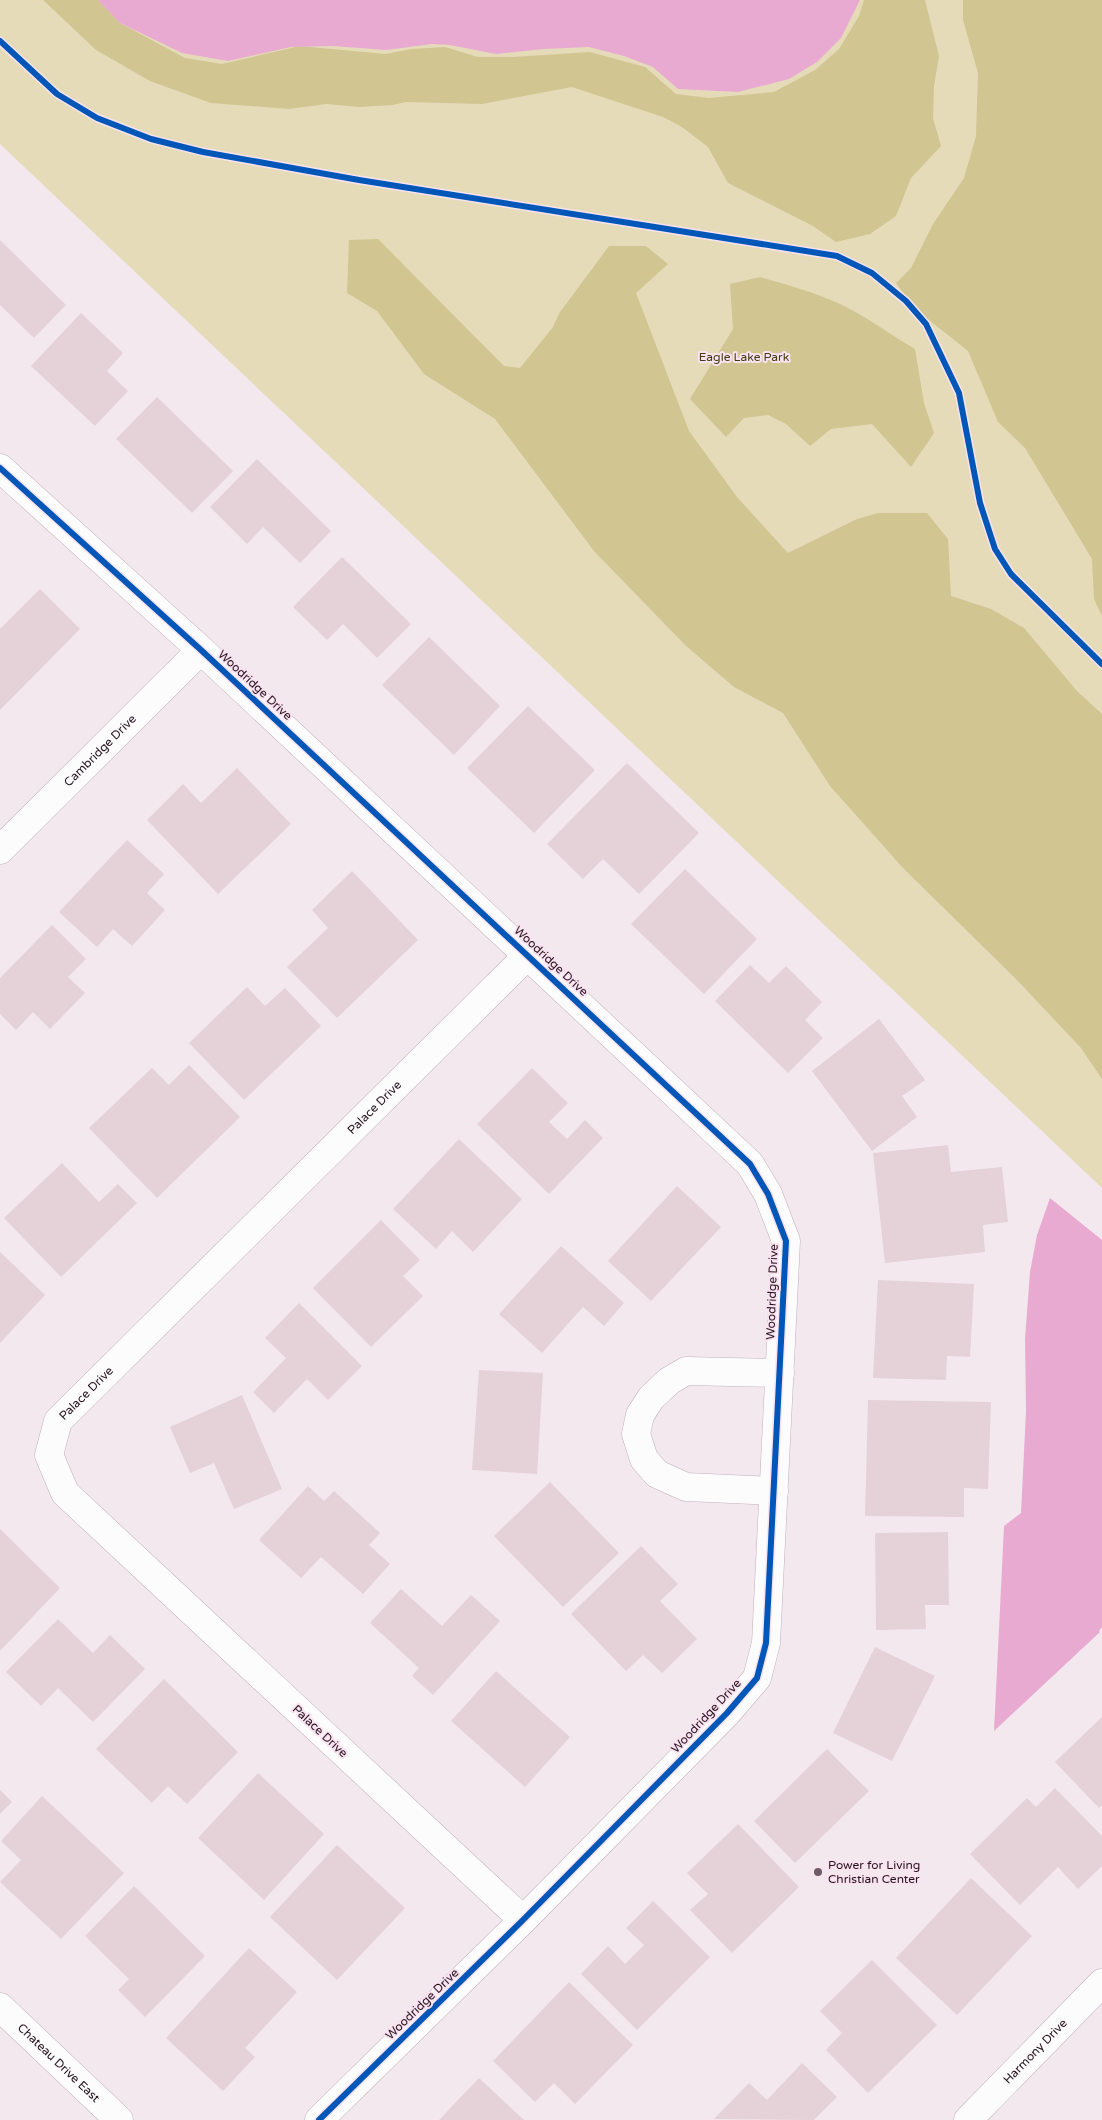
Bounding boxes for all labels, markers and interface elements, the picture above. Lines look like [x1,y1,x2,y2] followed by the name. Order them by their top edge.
[699,350,790,364] park label: Eagle Lake Park
[215,647,295,723] street label: Woodridge Drive
[61,712,139,789] street label: Cambridge Drive
[511,923,591,999] street label: Woodridge Drive
[344,1078,404,1137] street label: Palace Drive
[763,1244,781,1340] street label: Woodridge Drive
[56,1363,116,1423] street label: Palace Drive
[668,1676,744,1756] street label: Woodridge Drive
[290,1702,351,1760] street label: Palace Drive
[828,1858,920,1886] place label: Power for Living Christian Center
[812,1866,824,1878] marker: Power for Living Christian Center
[383,1965,462,2042] street label: Woodridge Drive
[1000,2016,1070,2087] street label: Harmony Drive
[15,2020,103,2105] street label: Chateau Drive East

